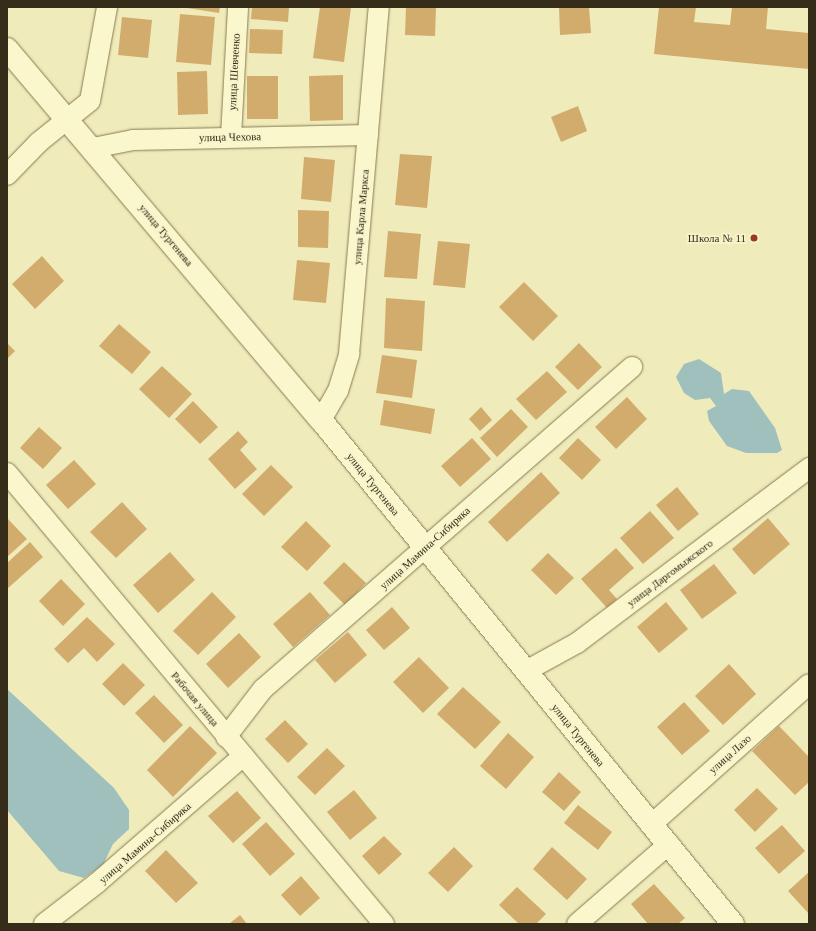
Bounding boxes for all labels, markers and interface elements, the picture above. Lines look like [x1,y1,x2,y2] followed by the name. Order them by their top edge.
[225,33,243,111] street label: улица Шевченко
[199,130,261,144] street label: улица Чехова
[350,169,372,265] street label: улица Карла Маркса
[136,201,196,269] street label: улица Тургенева
[688,231,746,245] place label: Школа № 11
[749,233,759,243] marker: Школа № 11
[344,450,402,518] street label: улица Тургенева
[377,504,473,592] street label: улица Мамина-Сибиряка
[625,536,715,610] street label: улица Даргомыжского
[168,669,222,729] street label: Рабочая улица
[549,701,607,769] street label: улица Тургенева
[706,732,754,776] street label: улица Лазо
[96,800,194,886] street label: улица Мамина-Сибиряка

